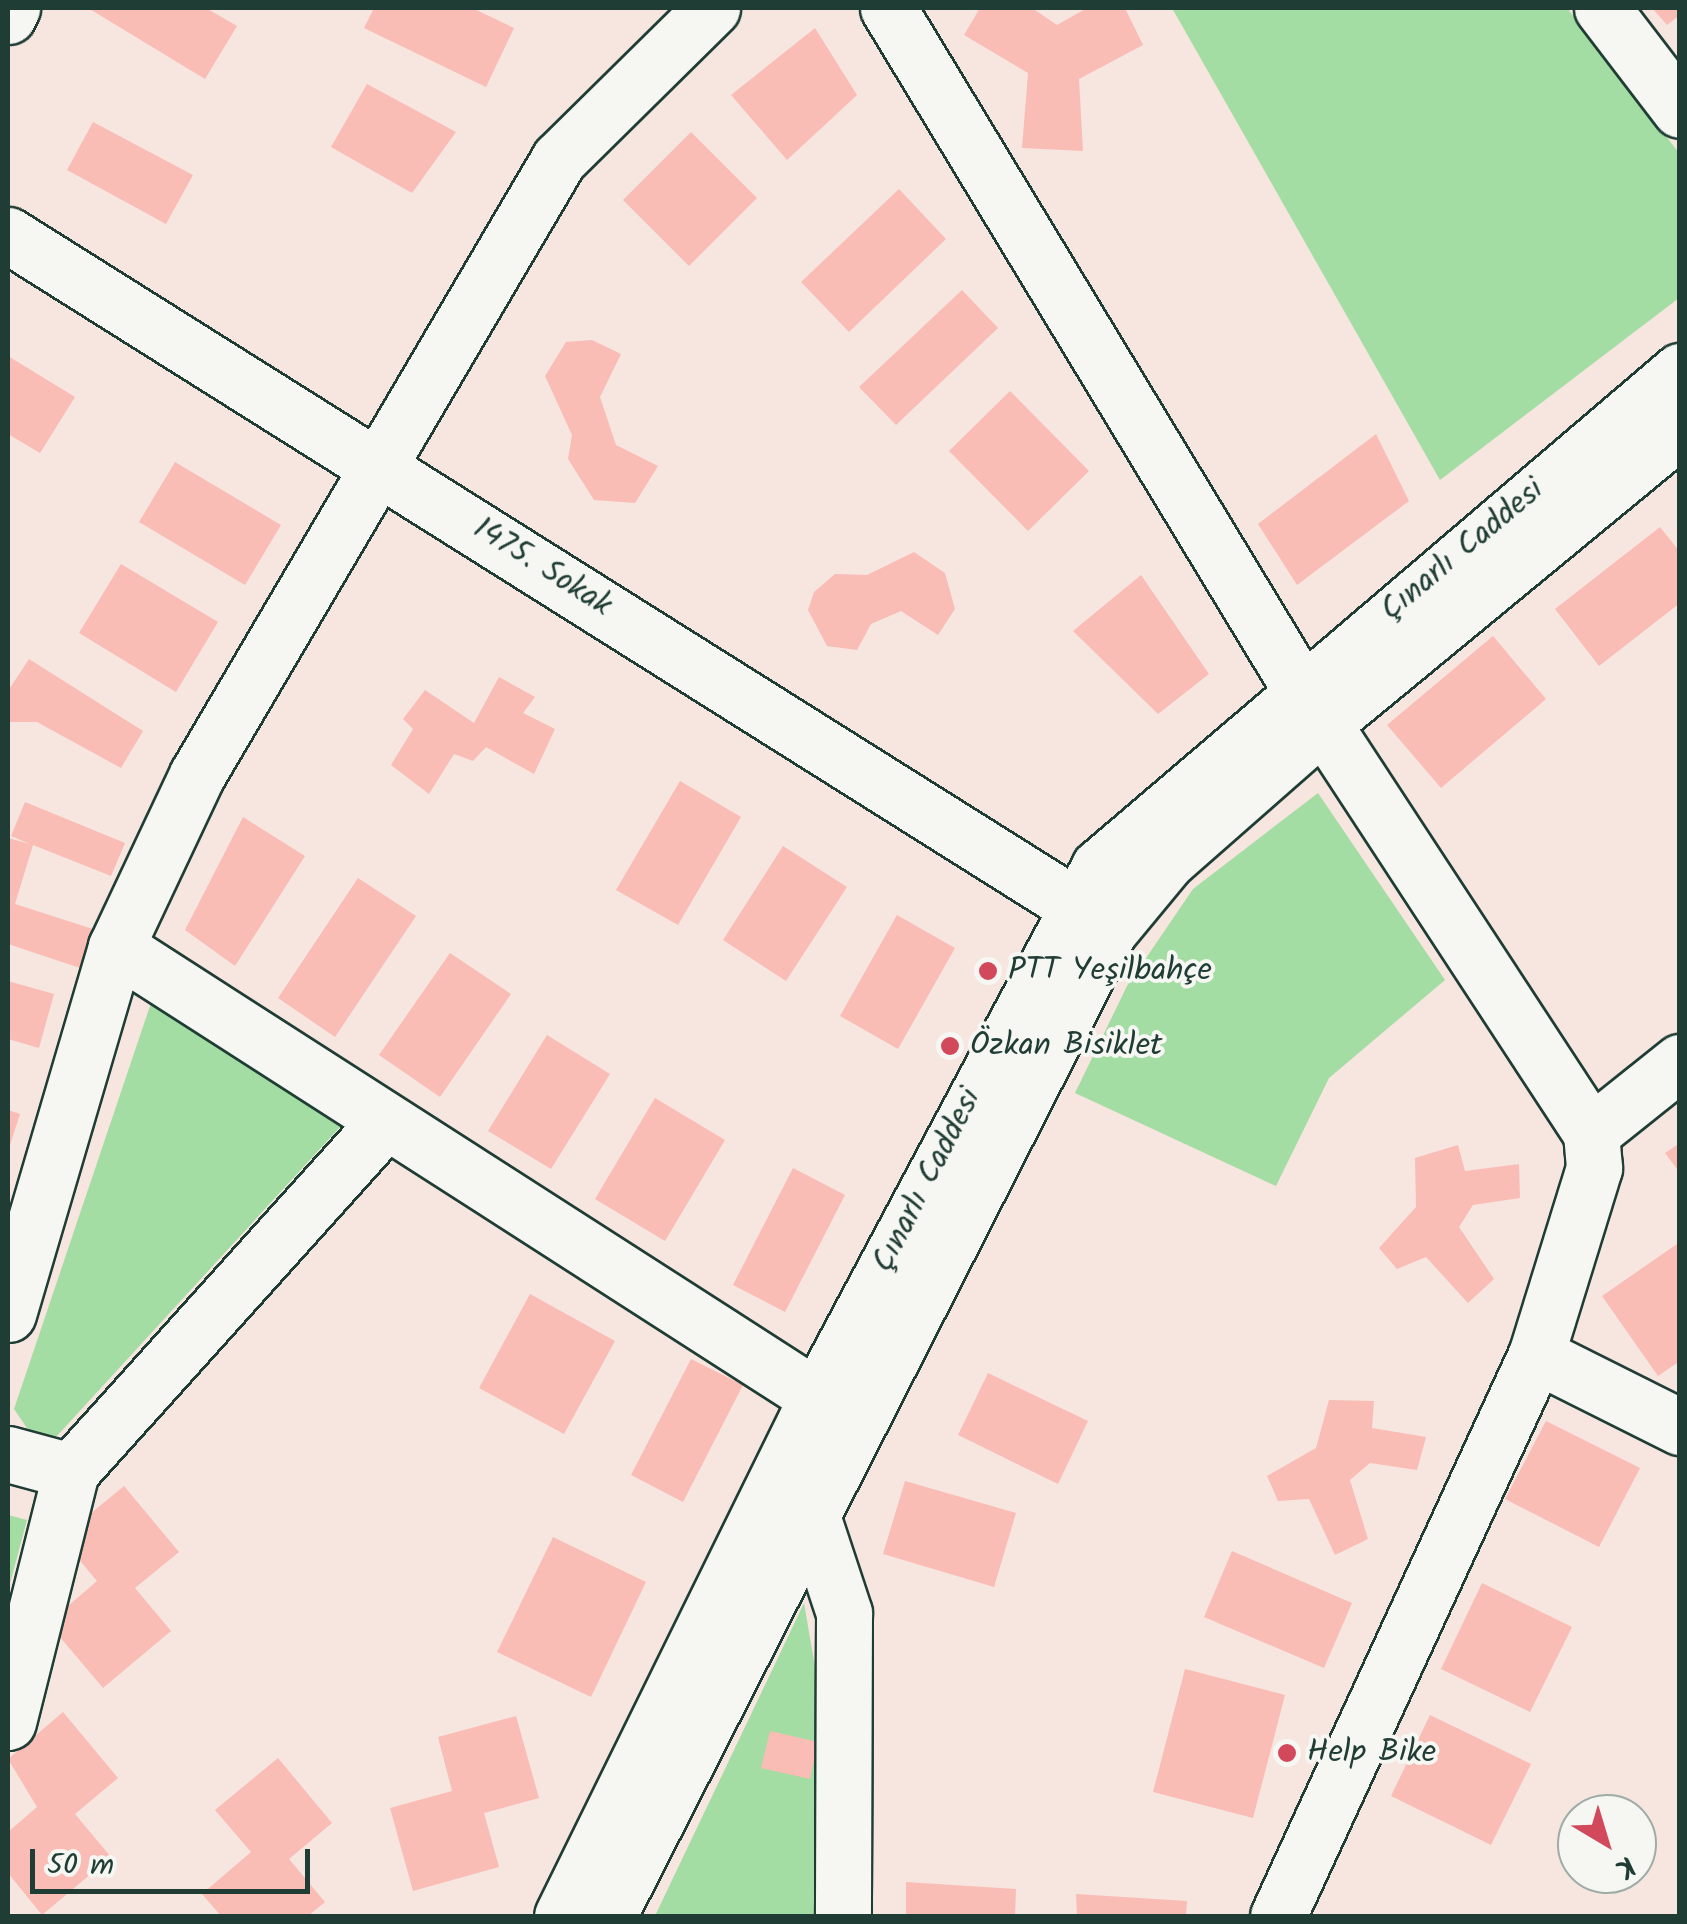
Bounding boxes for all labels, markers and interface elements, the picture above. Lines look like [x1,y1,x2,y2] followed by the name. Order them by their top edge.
[1374,472,1552,630] street label: Çınarlı Caddesi
[465,510,619,626] street label: 1475. Sokak
[1008,952,1212,990] place label: PTT Yeşilbahçe
[977,960,999,982] marker: PTT Yeşilbahçe
[970,1027,1162,1065] place label: Özkan Bisiklet
[939,1035,961,1057] marker: Özkan Bisiklet
[865,1083,991,1279] street label: Çınarlı Caddesi
[1307,1734,1436,1772] place label: Help Bike
[1276,1742,1298,1764] marker: Help Bike
[1557,1794,1657,1894] north arrow
[35,1829,315,1891] scale bar
[47,1842,114,1890] text: 50 m
[1604,1844,1645,1889] text: K

